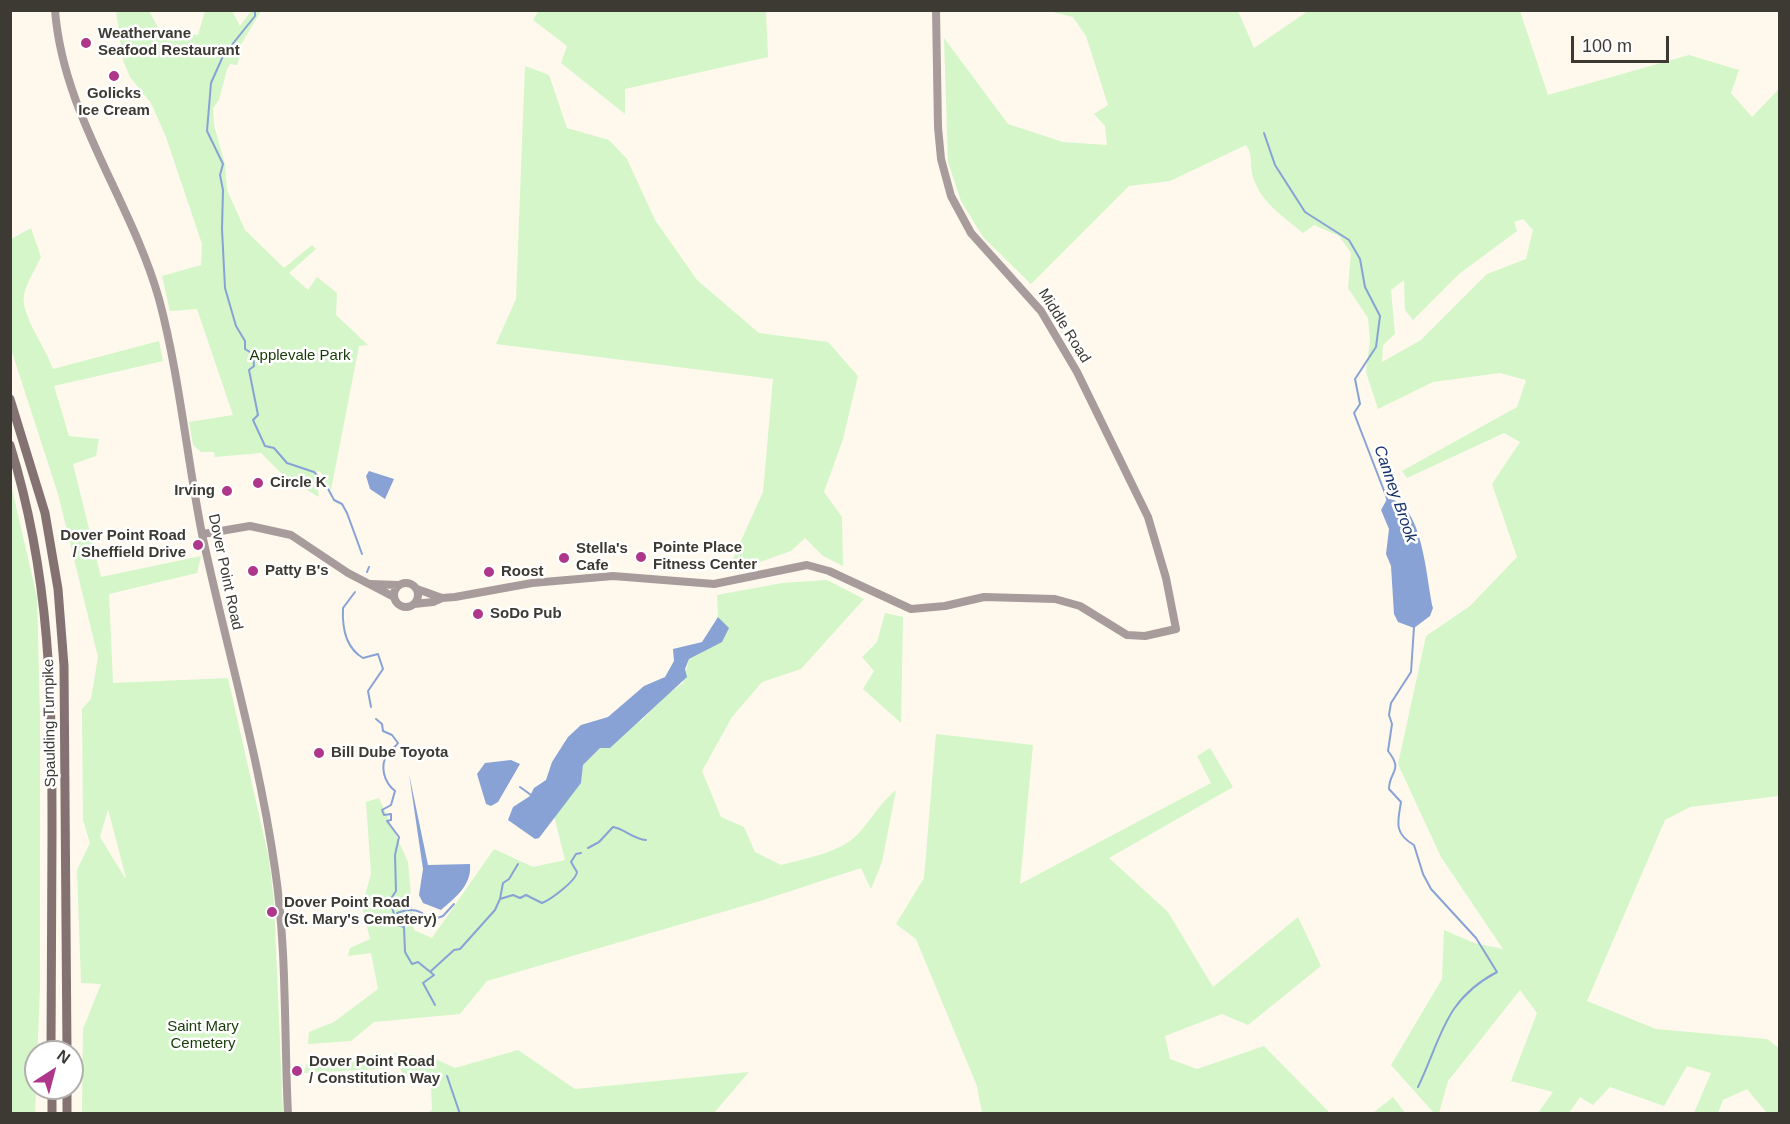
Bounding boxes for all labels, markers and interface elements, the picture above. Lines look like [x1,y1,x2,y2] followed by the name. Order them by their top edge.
[1574,24,1672,62] scale bar
[98,25,240,60] place label: Weathervane Seafood Restaurant
[79,36,93,50] marker: Weathervane Seafood Restaurant
[1582,36,1632,56] text: 100 m
[107,69,121,83] marker: Golicks Ice Cream
[78,85,150,120] place label: Golicks Ice Cream
[1034,286,1094,366] street label: Middle Road
[250,347,350,365] park label: Applevale Park
[1369,443,1421,545] water label: Canney Brook
[270,474,327,492] place label: Circle K
[251,476,265,490] marker: Circle K
[174,482,215,500] place label: Irving
[220,484,234,498] marker: Irving
[204,512,246,632] street label: Dover Point Road
[60,527,186,562] place label: Dover Point Road / Sheffield Drive
[191,538,205,552] marker: Dover Point Road / Sheffield Drive
[653,539,757,574] place label: Pointe Place Fitness Center
[576,540,628,575] place label: Stella's Cafe
[634,550,648,564] marker: Pointe Place Fitness Center
[557,551,571,565] marker: Stella's Cafe
[265,562,329,580] place label: Patty B's
[501,563,543,581] place label: Roost
[246,564,260,578] marker: Patty B's
[482,565,496,579] marker: Roost
[490,605,562,623] place label: SoDo Pub
[471,607,485,621] marker: SoDo Pub
[40,659,60,787] street label: Spaulding Turnpike
[331,744,448,762] place label: Bill Dube Toyota
[312,746,326,760] marker: Bill Dube Toyota
[284,894,437,929] place label: Dover Point Road (St. Mary's Cemetery)
[265,905,279,919] marker: Dover Point Road (St. Mary's Cemetery)
[167,1018,239,1053] park label: Saint Mary Cemetery
[24,1040,84,1100] north arrow
[54,1046,73,1067] text: N
[309,1053,440,1088] place label: Dover Point Road / Constitution Way
[290,1064,304,1078] marker: Dover Point Road / Constitution Way

